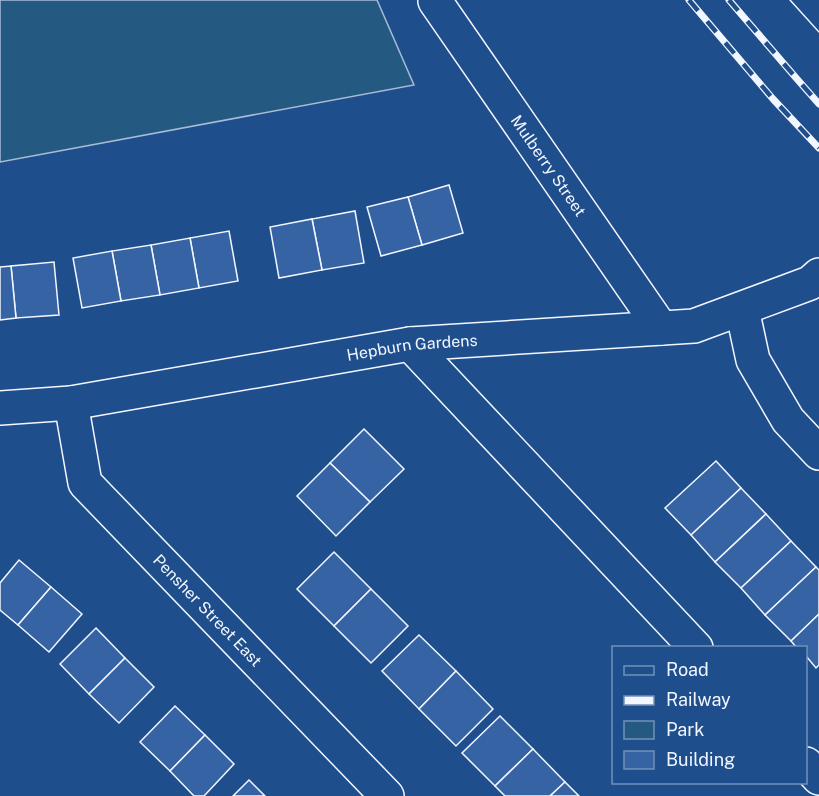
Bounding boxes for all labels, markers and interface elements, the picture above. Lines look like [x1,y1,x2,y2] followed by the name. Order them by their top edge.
[507,111,590,220] street label: Mulberry Street
[345,331,478,365] street label: Hepburn Gardens
[149,551,266,671] street label: Pensher Street East
[612,646,807,784] legend
[666,659,709,680] text: Road
[666,689,731,710] text: Railway
[666,719,704,740] text: Park
[666,749,735,770] text: Building

